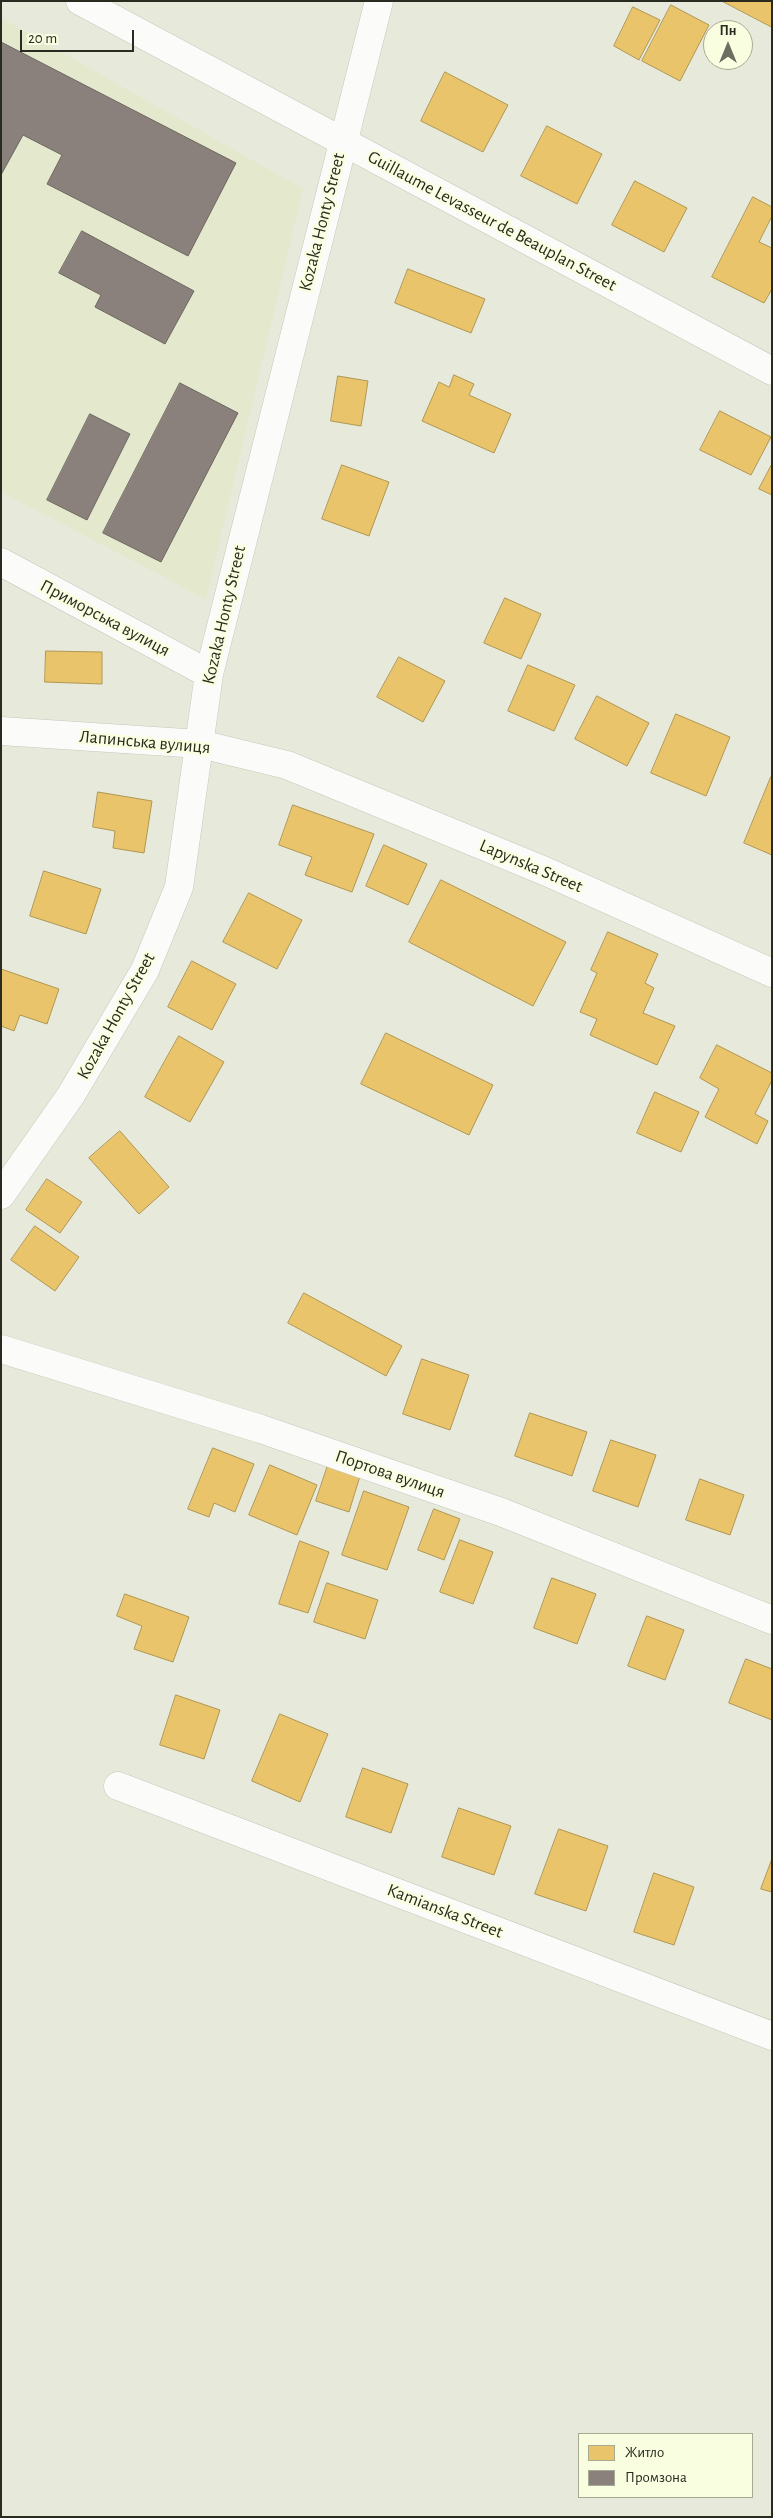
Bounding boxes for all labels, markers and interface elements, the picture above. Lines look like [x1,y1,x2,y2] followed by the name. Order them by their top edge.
[22,20,136,52] scale bar
[703,20,753,70] north arrow
[719,24,737,38] text: Пн
[28,31,57,46] text: 20 m
[364,146,620,296] street label: Guillaume Levasseur de Beauplan Street
[294,151,350,293] street label: Kozaka Honty Street
[198,544,250,686] street label: Kozaka Honty Street
[36,575,174,661] street label: Приморська вулиця
[79,726,211,758] street label: Лапинська вулиця
[476,835,586,897] street label: Lapynska Street
[72,949,160,1083] street label: Kozaka Honty Street
[332,1445,448,1503] street label: Портова вулиця
[384,1879,506,1943] street label: Kamianska Street
[578,2433,753,2498] legend
[625,2445,664,2460] text: Житло
[625,2470,687,2485] text: Промзона

